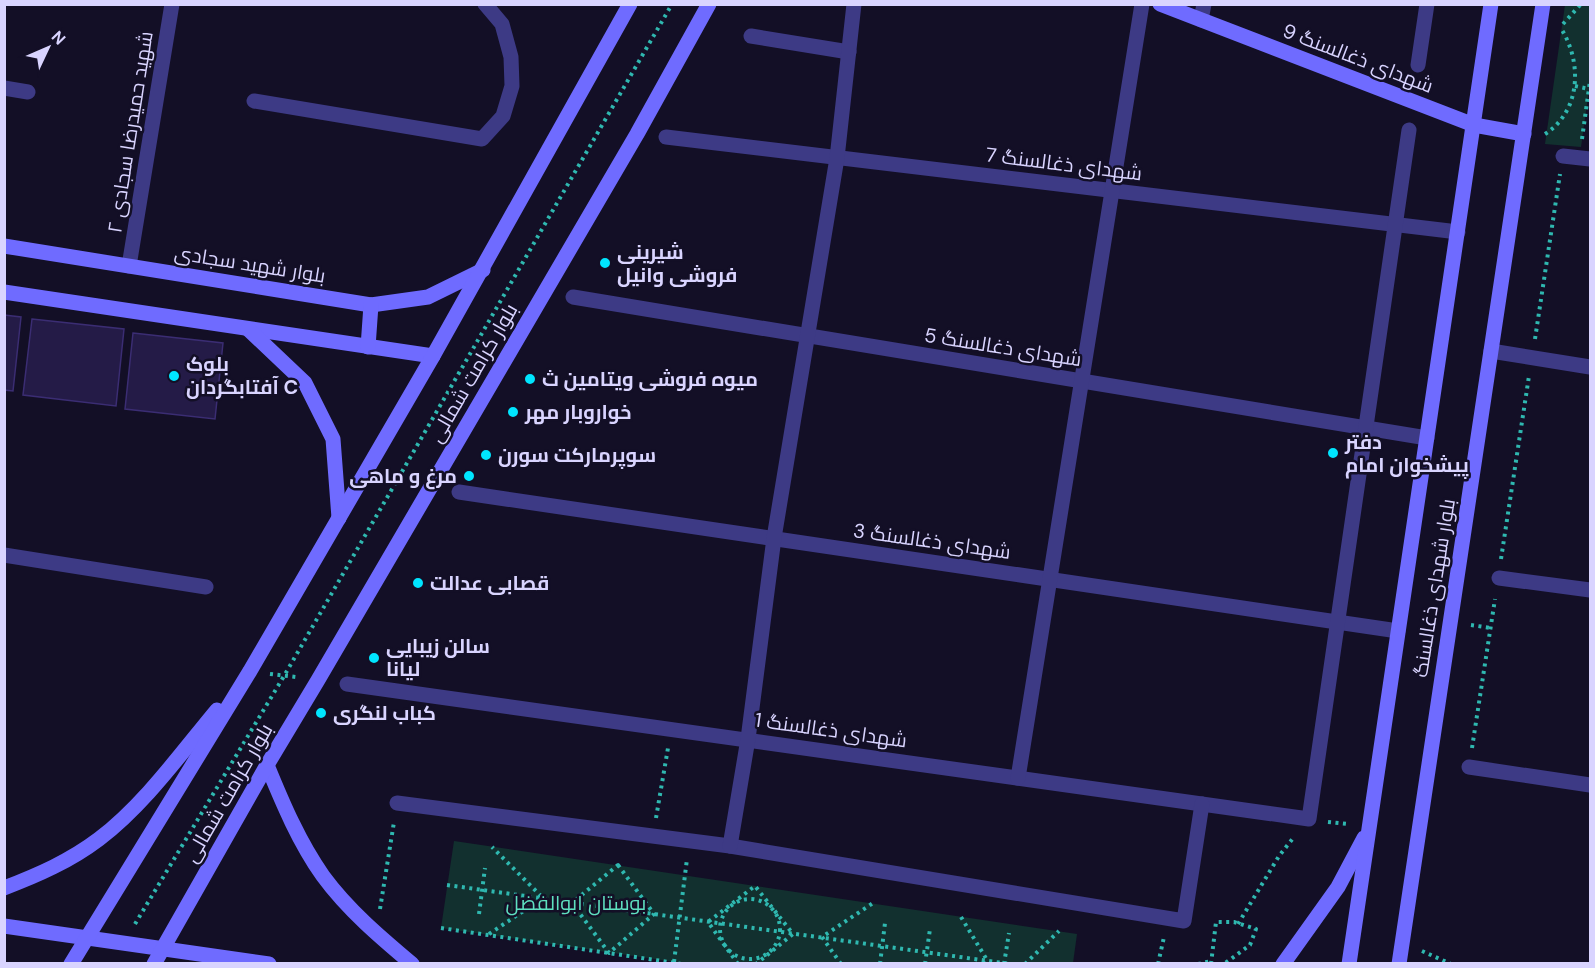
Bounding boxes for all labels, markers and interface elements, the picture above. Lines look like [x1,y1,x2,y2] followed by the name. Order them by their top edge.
[1279,17,1437,99] street label: شهدای ذغالسنگ 9
[18,18,78,78] north arrow
[47,26,70,49] text: N
[101,29,159,235] street label: شهید حمیدرضا سجادی ۲
[984,142,1144,186] street label: شهدای ذغالسنگ 7
[173,239,327,289] street label: بلوار شهید سجادی
[617,239,737,288] place label: شیرینی فروشی وانیل
[598,256,612,270] marker: شیرینی فروشی وانیل
[423,299,523,447] street label: بلوار کرامت شمالی
[922,322,1084,372] street label: شهدای ذغالسنگ 5
[186,351,298,400] place label: بلوک آفتابگردان C
[542,366,758,392] place label: میوه فروشی ویتامین ث
[167,369,181,383] marker: بلوک آفتابگردان C
[523,372,537,386] marker: میوه فروشی ویتامین ث
[524,399,632,425] place label: خواروبار مهر
[506,405,520,419] marker: خواروبار مهر
[1344,429,1469,479] place label: دفتر پیشخوان امام
[498,442,656,469] place label: سوپرمارکت سورن
[1326,446,1340,460] marker: دفتر پیشخوان امام
[479,448,493,462] marker: سوپرمارکت سورن
[349,463,457,490] place label: مرغ و ماهی
[462,469,476,483] marker: مرغ و ماهی
[1407,497,1461,679] street label: بلوار شهدای ذغالسنگ
[852,517,1012,565] street label: شهدای ذغالسنگ 3
[430,570,549,596] place label: قصابی عدالت
[411,576,425,590] marker: قصابی عدالت
[386,633,490,682] place label: سالن زیبایی لیانا
[367,651,381,665] marker: سالن زیبایی لیانا
[333,700,436,726] place label: کباب لنگری
[314,706,328,720] marker: کباب لنگری
[753,706,909,754] street label: شهدای ذغالسنگ 1
[178,719,278,867] street label: بلوار کرامت شمالی
[506,890,646,916] park label: بوستان ابوالفضل

